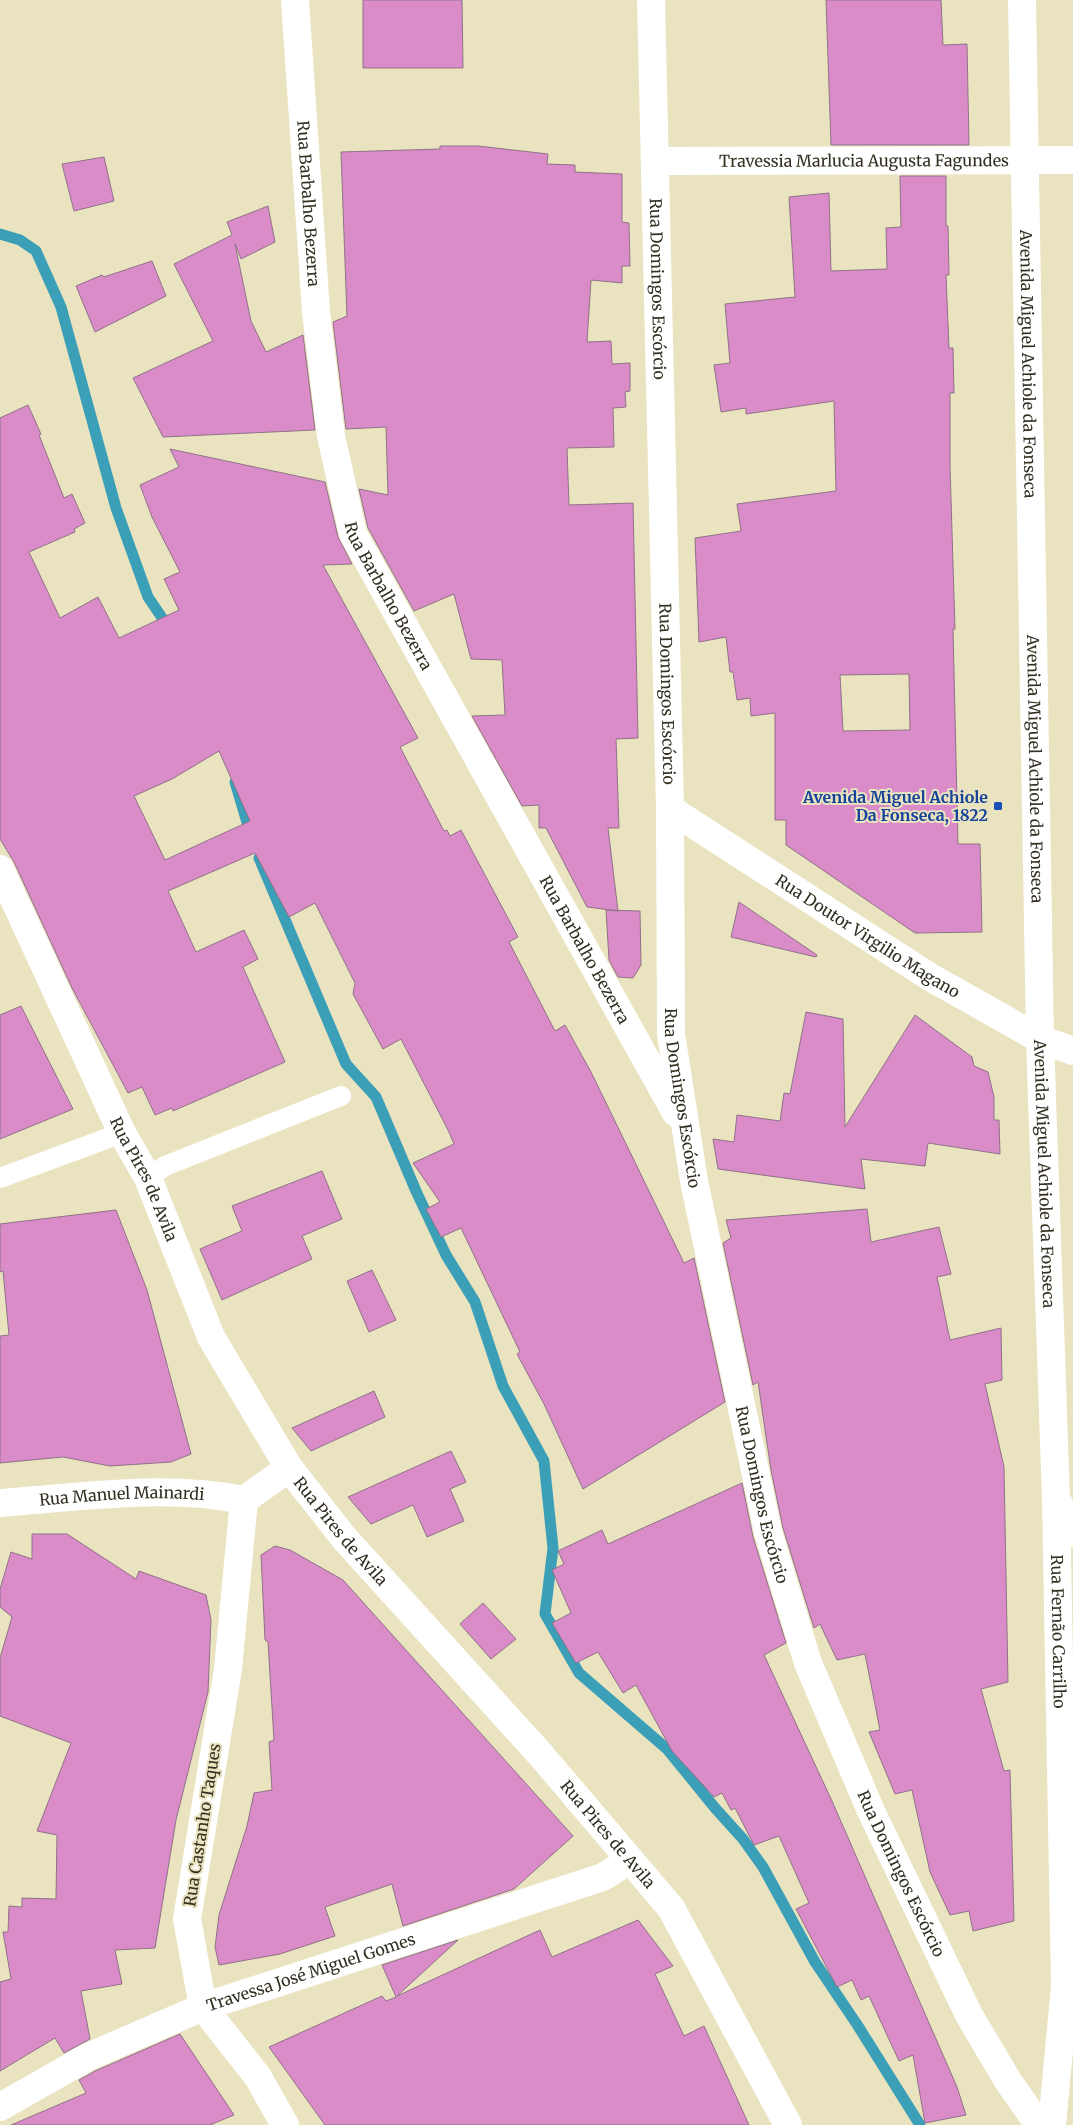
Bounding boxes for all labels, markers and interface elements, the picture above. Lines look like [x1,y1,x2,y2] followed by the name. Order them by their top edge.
[293,120,324,288] street label: Rua Barbalho Bezerra
[719,150,1009,171] street label: Travessia Marlucia Augusta Fagundes
[646,198,670,380] street label: Rua Domingos Escórcio
[1016,228,1041,499] street label: Avenida Miguel Achiole da Fonseca
[341,520,437,674] street label: Rua Barbalho Bezerra
[655,603,679,785] street label: Rua Domingos Escórcio
[1023,633,1048,904] street label: Avenida Miguel Achiole da Fonseca
[802,787,988,826] place label: Avenida Miguel Achiole Da Fonseca, 1822
[992,800,1004,812] marker: Avenida Miguel Achiole Da Fonseca, 1822
[772,870,963,1002] street label: Rua Doutor Virgilio Magano
[536,872,634,1028] street label: Rua Barbalho Bezerra
[661,1008,705,1190] street label: Rua Domingos Escórcio
[1030,1038,1059,1309] street label: Avenida Miguel Achiole da Fonseca
[106,1114,182,1244] street label: Rua Pires de Avila
[732,1404,793,1586] street label: Rua Domingos Escórcio
[290,1473,392,1590] street label: Rua Pires de Avila
[38,1482,205,1510] street label: Rua Manuel Mainardi
[1047,1554,1070,1709] street label: Rua Fernão Carrilho
[179,1742,225,1908] street label: Rua Castanho Taques
[556,1776,660,1893] street label: Rua Pires de Avila
[853,1787,949,1960] street label: Rua Domingos Escórcio
[204,1929,418,2015] street label: Travessa José Miguel Gomes

